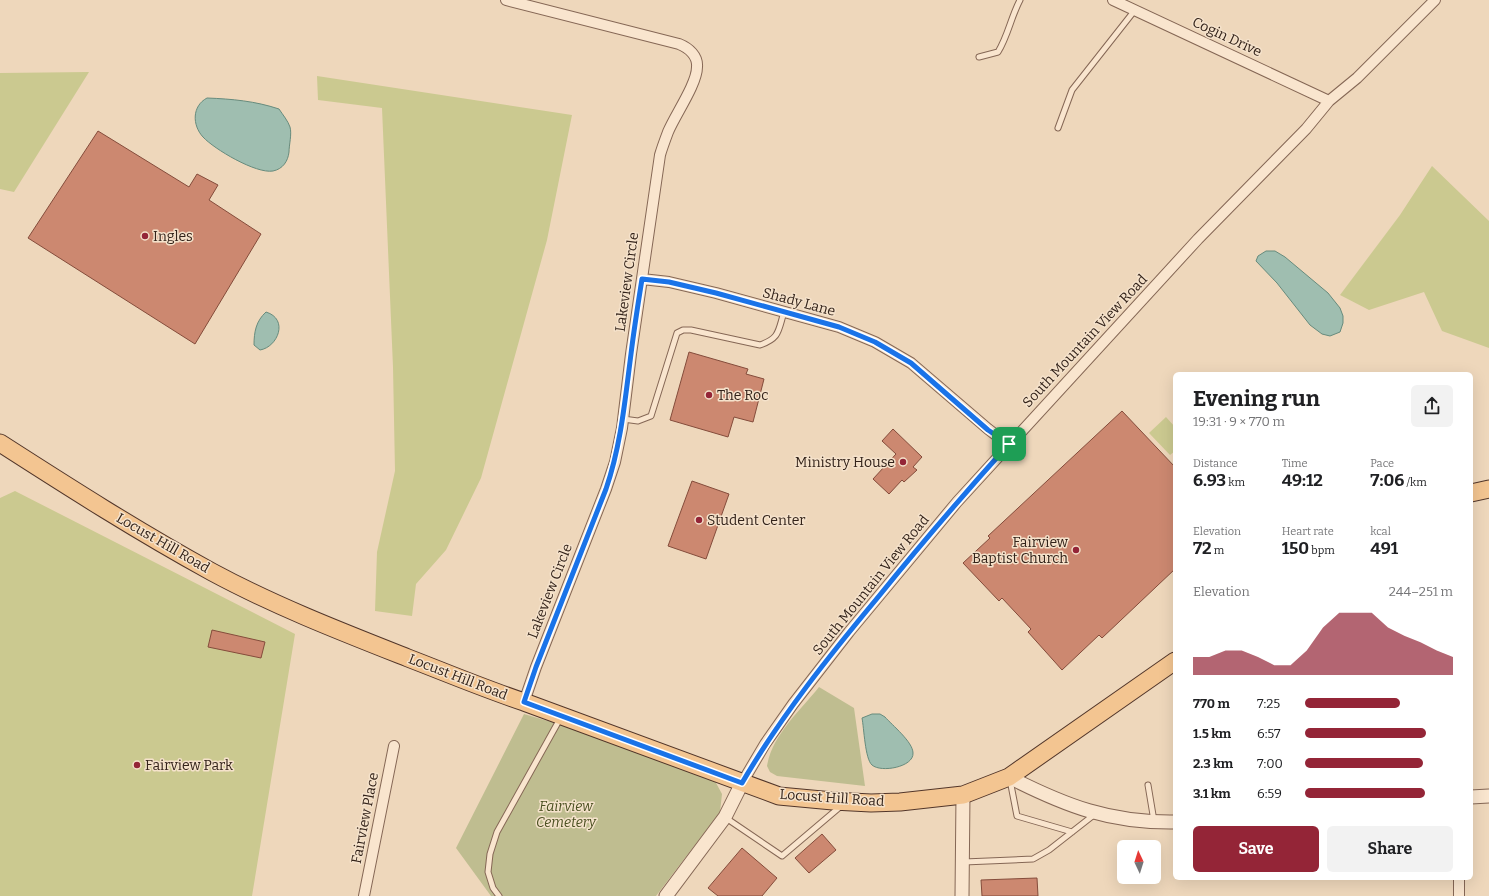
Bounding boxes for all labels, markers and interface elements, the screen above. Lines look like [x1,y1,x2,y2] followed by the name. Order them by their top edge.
[1190,14,1264,60] street label: Cogin Drive
[153,228,193,245] place label: Ingles
[140,231,150,241] marker: Ingles
[612,231,642,333] street label: Lakeview Circle
[1019,271,1151,411] street label: South Mountain View Road
[761,284,837,320] street label: Shady Lane
[1193,385,1320,412] text: Evening run
[1411,385,1453,427] button: share
[717,387,768,404] place label: The Roc
[704,390,714,400] marker: The Roc
[1193,414,1285,429] text: 19:31 · 9 × 770 m
[992,427,1026,461] pin
[998,433,1020,455] icon: arrive
[795,454,895,471] place label: Ministry House
[898,457,908,467] marker: Ministry House
[1193,457,1238,470] text: Distance
[1282,457,1308,470] text: Time
[1370,457,1394,470] text: Pace
[1193,470,1226,491] text: 6.93
[1282,470,1323,491] text: 49:12
[1370,470,1404,491] text: 7:06
[1226,476,1245,489] text: km
[1404,476,1427,489] text: /km
[113,509,213,577] street label: Locust Hill Road
[707,512,806,529] place label: Student Center
[809,512,933,658] street label: South Mountain View Road
[694,515,704,525] marker: Student Center
[1193,525,1241,538] text: Elevation
[1282,525,1334,538] text: Heart rate
[1370,525,1391,538] text: kcal
[972,534,1069,567] place label: Fairview Baptist Church
[1193,538,1212,559] text: 72
[1282,538,1309,559] text: 150
[1370,538,1398,559] text: 491
[524,541,576,641] street label: Lakeview Circle
[1212,544,1224,557] text: m
[1309,544,1335,557] text: bpm
[1071,545,1081,555] marker: Fairview Baptist Church
[1193,584,1250,599] text: Elevation
[1389,584,1453,599] text: 244–251 m
[406,650,510,704] street label: Locust Hill Road
[1193,696,1230,711] text: 770 m
[1257,696,1280,711] text: 7:25
[1193,726,1231,741] text: 1.5 km
[1257,726,1281,741] text: 6:57
[1193,756,1233,771] text: 2.3 km
[1257,756,1283,771] text: 7:00
[145,757,233,774] place label: Fairview Park
[132,760,142,770] marker: Fairview Park
[348,771,382,865] street label: Fairview Place
[779,786,885,810] street label: Locust Hill Road
[1193,786,1231,801] text: 3.1 km
[1257,786,1282,801] text: 6:59
[536,798,597,831] park label: Fairview Cemetery
[1193,826,1319,872] button: Save
[1327,826,1453,872] button: Share
[1117,840,1161,884] north arrow
[1117,840,1161,884] map controls

